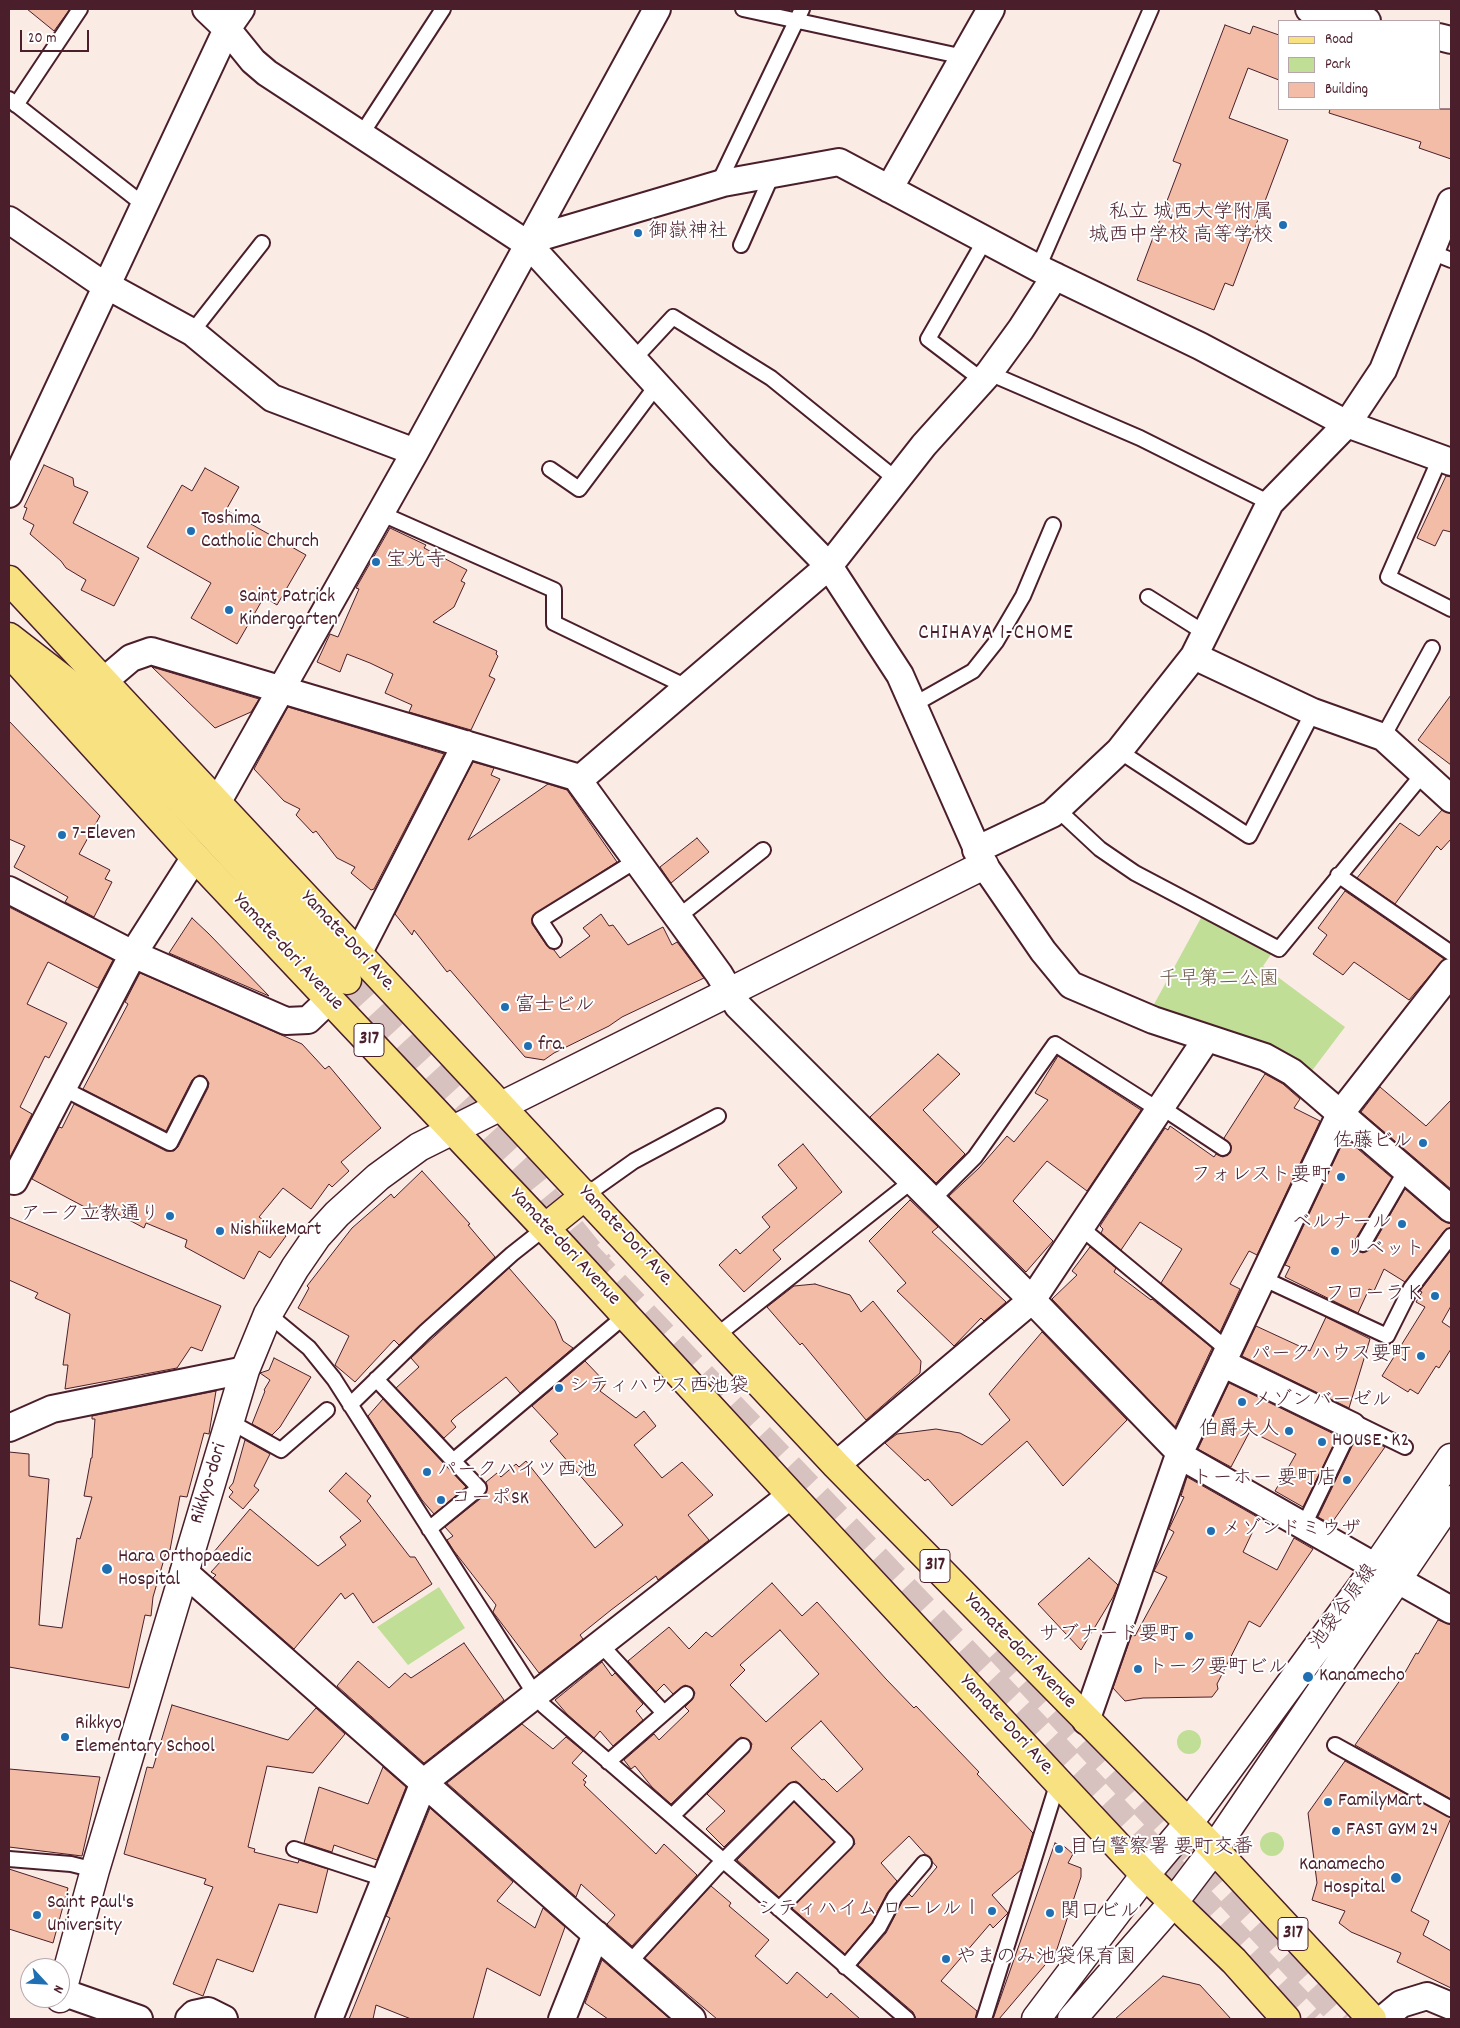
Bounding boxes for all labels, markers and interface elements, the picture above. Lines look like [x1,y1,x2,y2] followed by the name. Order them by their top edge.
[22,20,91,52] scale bar
[1278,20,1440,110] legend
[28,28,56,50] text: 20 m
[1325,29,1353,51] text: Road
[1325,54,1351,76] text: Park
[1325,79,1368,101] text: Building
[1088,202,1273,249] place label: 私立 城西大学附属 城西中学校 高等学校
[1277,219,1289,231] marker: 私立 城西大学附属 城西中学校 高等学校
[648,221,728,245] place label: 御嶽神社
[632,227,644,239] marker: 御嶽神社
[201,508,319,555] place label: Toshima Catholic Church
[185,525,197,537] marker: Toshima Catholic Church
[386,550,446,574] place label: 宝光寺
[370,556,382,568] marker: 宝光寺
[239,586,338,633] place label: Saint Patrick Kindergarten
[223,604,235,616] marker: Saint Patrick Kindergarten
[916,622,1076,648] district label: CHIHAYA 1-CHOME
[72,823,136,847] place label: 7-Eleven
[56,829,68,841] marker: 7-Eleven
[294,887,400,997] street label: Yamate-Dori Ave.
[227,889,347,1017] street label: Yamate-dori Avenue
[1159,969,1279,993] park label: 千早第二公園
[515,995,595,1019] place label: 富士ビル
[499,1001,511,1013] marker: 富士ビル
[354,1024,384,1056] road number: 317
[538,1034,565,1058] place label: fra.
[522,1040,534,1052] marker: fra.
[1333,1131,1413,1155] place label: 佐藤ビル
[1417,1137,1429,1149] marker: 佐藤ビル
[1191,1165,1331,1189] place label: フォレスト要町
[1335,1171,1347,1183] marker: フォレスト要町
[572,1182,678,1292] street label: Yamate-Dori Ave.
[504,1184,624,1312] street label: Yamate-dori Avenue
[21,1204,160,1228] place label: アーク立教通り
[164,1210,176,1222] marker: アーク立教通り
[1292,1212,1392,1236] place label: ベルナール
[1396,1218,1408,1230] marker: ベルナール
[230,1219,321,1243] place label: NishiikeMart
[214,1225,226,1237] marker: NishiikeMart
[1345,1239,1425,1263] place label: リベット
[1329,1245,1341,1257] marker: リベット
[1325,1284,1425,1308] place label: フローラＫ
[1429,1290,1441,1302] marker: フローラＫ
[1251,1344,1411,1368] place label: パークハウス要町
[1415,1350,1427,1362] marker: パークハウス要町
[569,1376,749,1400] place label: シティハウス西池袋
[553,1382,565,1394] marker: シティハウス西池袋
[1252,1390,1392,1414] place label: メゾンバーゼル
[1236,1396,1248,1408] marker: メゾンバーゼル
[1199,1419,1279,1443] place label: 伯爵夫人
[1283,1425,1295,1437] marker: 伯爵夫人
[1332,1430,1409,1454] place label: HOUSE･K2
[1316,1436,1328,1448] marker: HOUSE･K2
[186,1441,234,1527] street label: Rikkyo-dori
[437,1460,597,1484] place label: パークハイツ西池
[421,1466,433,1478] marker: パークハイツ西池
[1192,1468,1337,1492] place label: トーホー 要町店
[1341,1474,1353,1486] marker: トーホー 要町店
[451,1488,529,1512] place label: コーポSK
[435,1494,447,1506] marker: コーポSK
[1221,1519,1361,1543] place label: メゾンドミウザ
[1205,1525,1217,1537] marker: メゾンドミウザ
[118,1546,252,1593] place label: Hara Orthopaedic Hospital
[920,1550,950,1582] road number: 317
[1306,1560,1384,1656] street label: 池袋谷原線
[100,1562,114,1576] marker: Hara Orthopaedic Hospital
[958,1589,1080,1715] street label: Yamate-dori Avenue
[1039,1624,1179,1648] place label: サブナード要町
[1183,1630,1195,1642] marker: サブナード要町
[1148,1657,1288,1681] place label: トーク要町ビル
[1132,1663,1144,1675] marker: トーク要町ビル
[1319,1665,1405,1689] place label: Kanamecho
[1301,1670,1315,1684] marker: Kanamecho
[953,1671,1059,1781] street label: Yamate-Dori Ave.
[75,1713,215,1760] place label: Rikkyo Elementary School
[59,1731,71,1743] marker: Rikkyo Elementary School
[1338,1790,1422,1814] place label: FamilyMart
[1322,1796,1334,1808] marker: FamilyMart
[1346,1819,1438,1843] place label: FAST GYM 24
[1330,1825,1342,1837] marker: FAST GYM 24
[1069,1837,1254,1861] place label: 目白警察署 要町交番
[1053,1843,1065,1855] marker: 目白警察署 要町交番
[1299,1854,1385,1901] place label: Kanamecho Hospital
[1389,1871,1403,1885] marker: Kanamecho Hospital
[47,1892,134,1939] place label: Saint Paul's University
[757,1899,982,1923] place label: シティハイム ローレルⅠ
[1060,1901,1140,1925] place label: 関口ビル
[986,1905,998,1917] marker: シティハイム ローレルⅠ
[1044,1907,1056,1919] marker: 関口ビル
[31,1909,43,1921] marker: Saint Paul's University
[1278,1918,1308,1950] road number: 317
[956,1947,1136,1971] place label: やまのみ池袋保育園
[940,1953,952,1965] marker: やまのみ池袋保育園
[20,1958,70,2008] north arrow
[47,1982,68,1996] text: N

